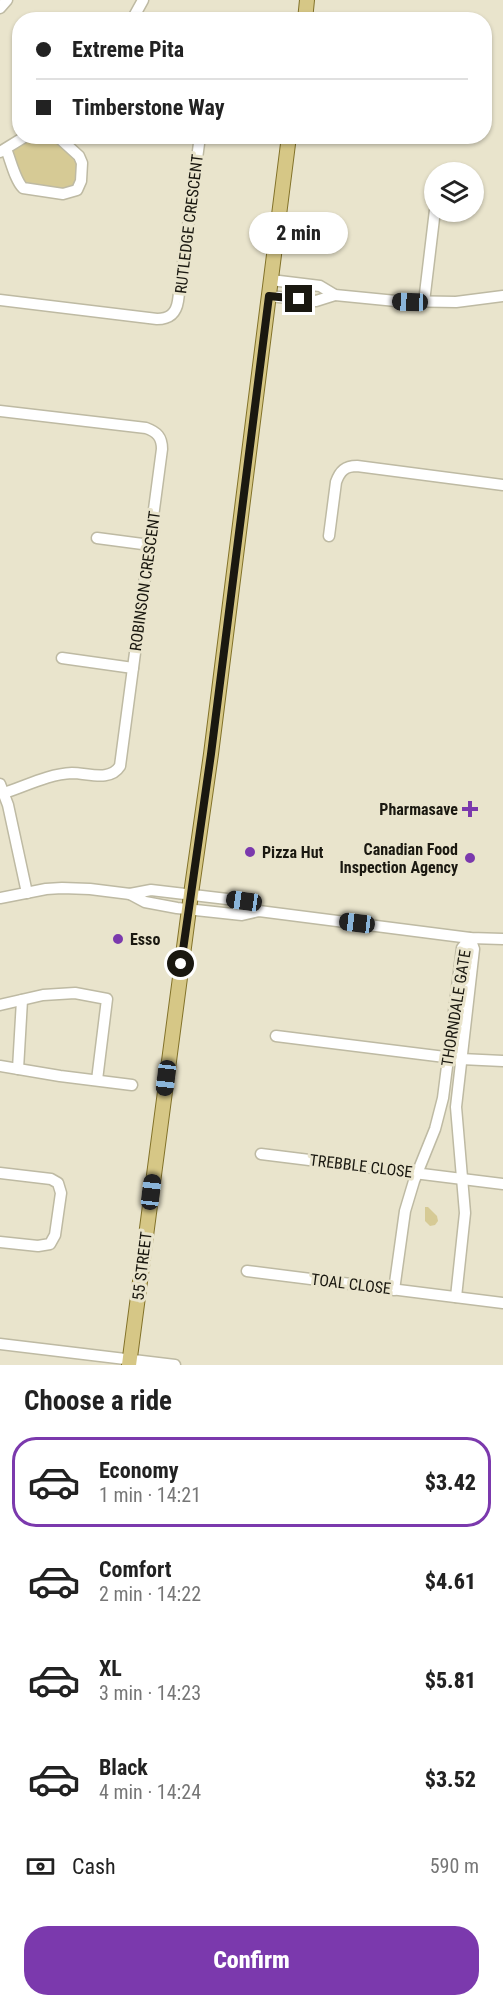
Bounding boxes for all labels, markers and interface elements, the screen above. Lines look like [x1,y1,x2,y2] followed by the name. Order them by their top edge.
[72,37,184,62] text: Extreme Pita
[72,95,224,120] text: Timberstone Way
[171,153,207,295] street label: RUTLEDGE CRESCENT
[424,162,484,222] map controls
[424,162,484,222] button: layers
[250,212,348,254] callout: 2 min
[276,221,321,245] text: 2 min
[285,285,312,312] route end
[392,292,428,312] car
[126,510,164,652] street label: ROBINSON CRESCENT
[379,800,458,819] place label: Pharmasave
[463,802,477,816] marker: Pharmasave
[340,840,458,877] place label: Canadian Food Inspection Agency
[262,843,324,862] place label: Pizza Hut
[243,845,257,859] marker: Pizza Hut
[463,851,477,865] marker: Canadian Food Inspection Agency
[225,890,263,912] car
[338,912,376,934] car
[130,930,160,949] place label: Esso
[111,932,125,946] marker: Esso
[437,948,475,1068] street label: THORNDALE GATE
[167,950,194,977] route start
[155,1059,177,1097] car
[308,1150,414,1182] street label: TREBBLE CLOSE
[140,1173,162,1211] car
[128,1231,156,1301] street label: 55 STREET
[310,1270,392,1298] street label: TOAL CLOSE
[24,1385,172,1417] text: Choose a ride
[27,1455,81,1509] icon: car
[99,1458,179,1483] text: Economy
[425,1470,476,1495] text: $3.42
[99,1483,201,1507] text: 1 min · 14:21
[27,1554,81,1608] icon: car
[99,1557,172,1582] text: Comfort
[425,1569,476,1594] text: $4.61
[99,1582,201,1606] text: 2 min · 14:22
[27,1653,81,1707] icon: car
[99,1656,122,1681] text: XL
[425,1668,476,1693] text: $5.81
[99,1681,201,1705] text: 3 min · 14:23
[27,1752,81,1806] icon: car
[99,1755,148,1780] text: Black
[425,1767,476,1792] text: $3.52
[99,1780,201,1804] text: 4 min · 14:24
[24,1850,57,1883] icon: cash
[72,1854,116,1879] text: Cash
[430,1854,479,1878] text: 590 m
[24,1926,479,1995] button: Confirm

